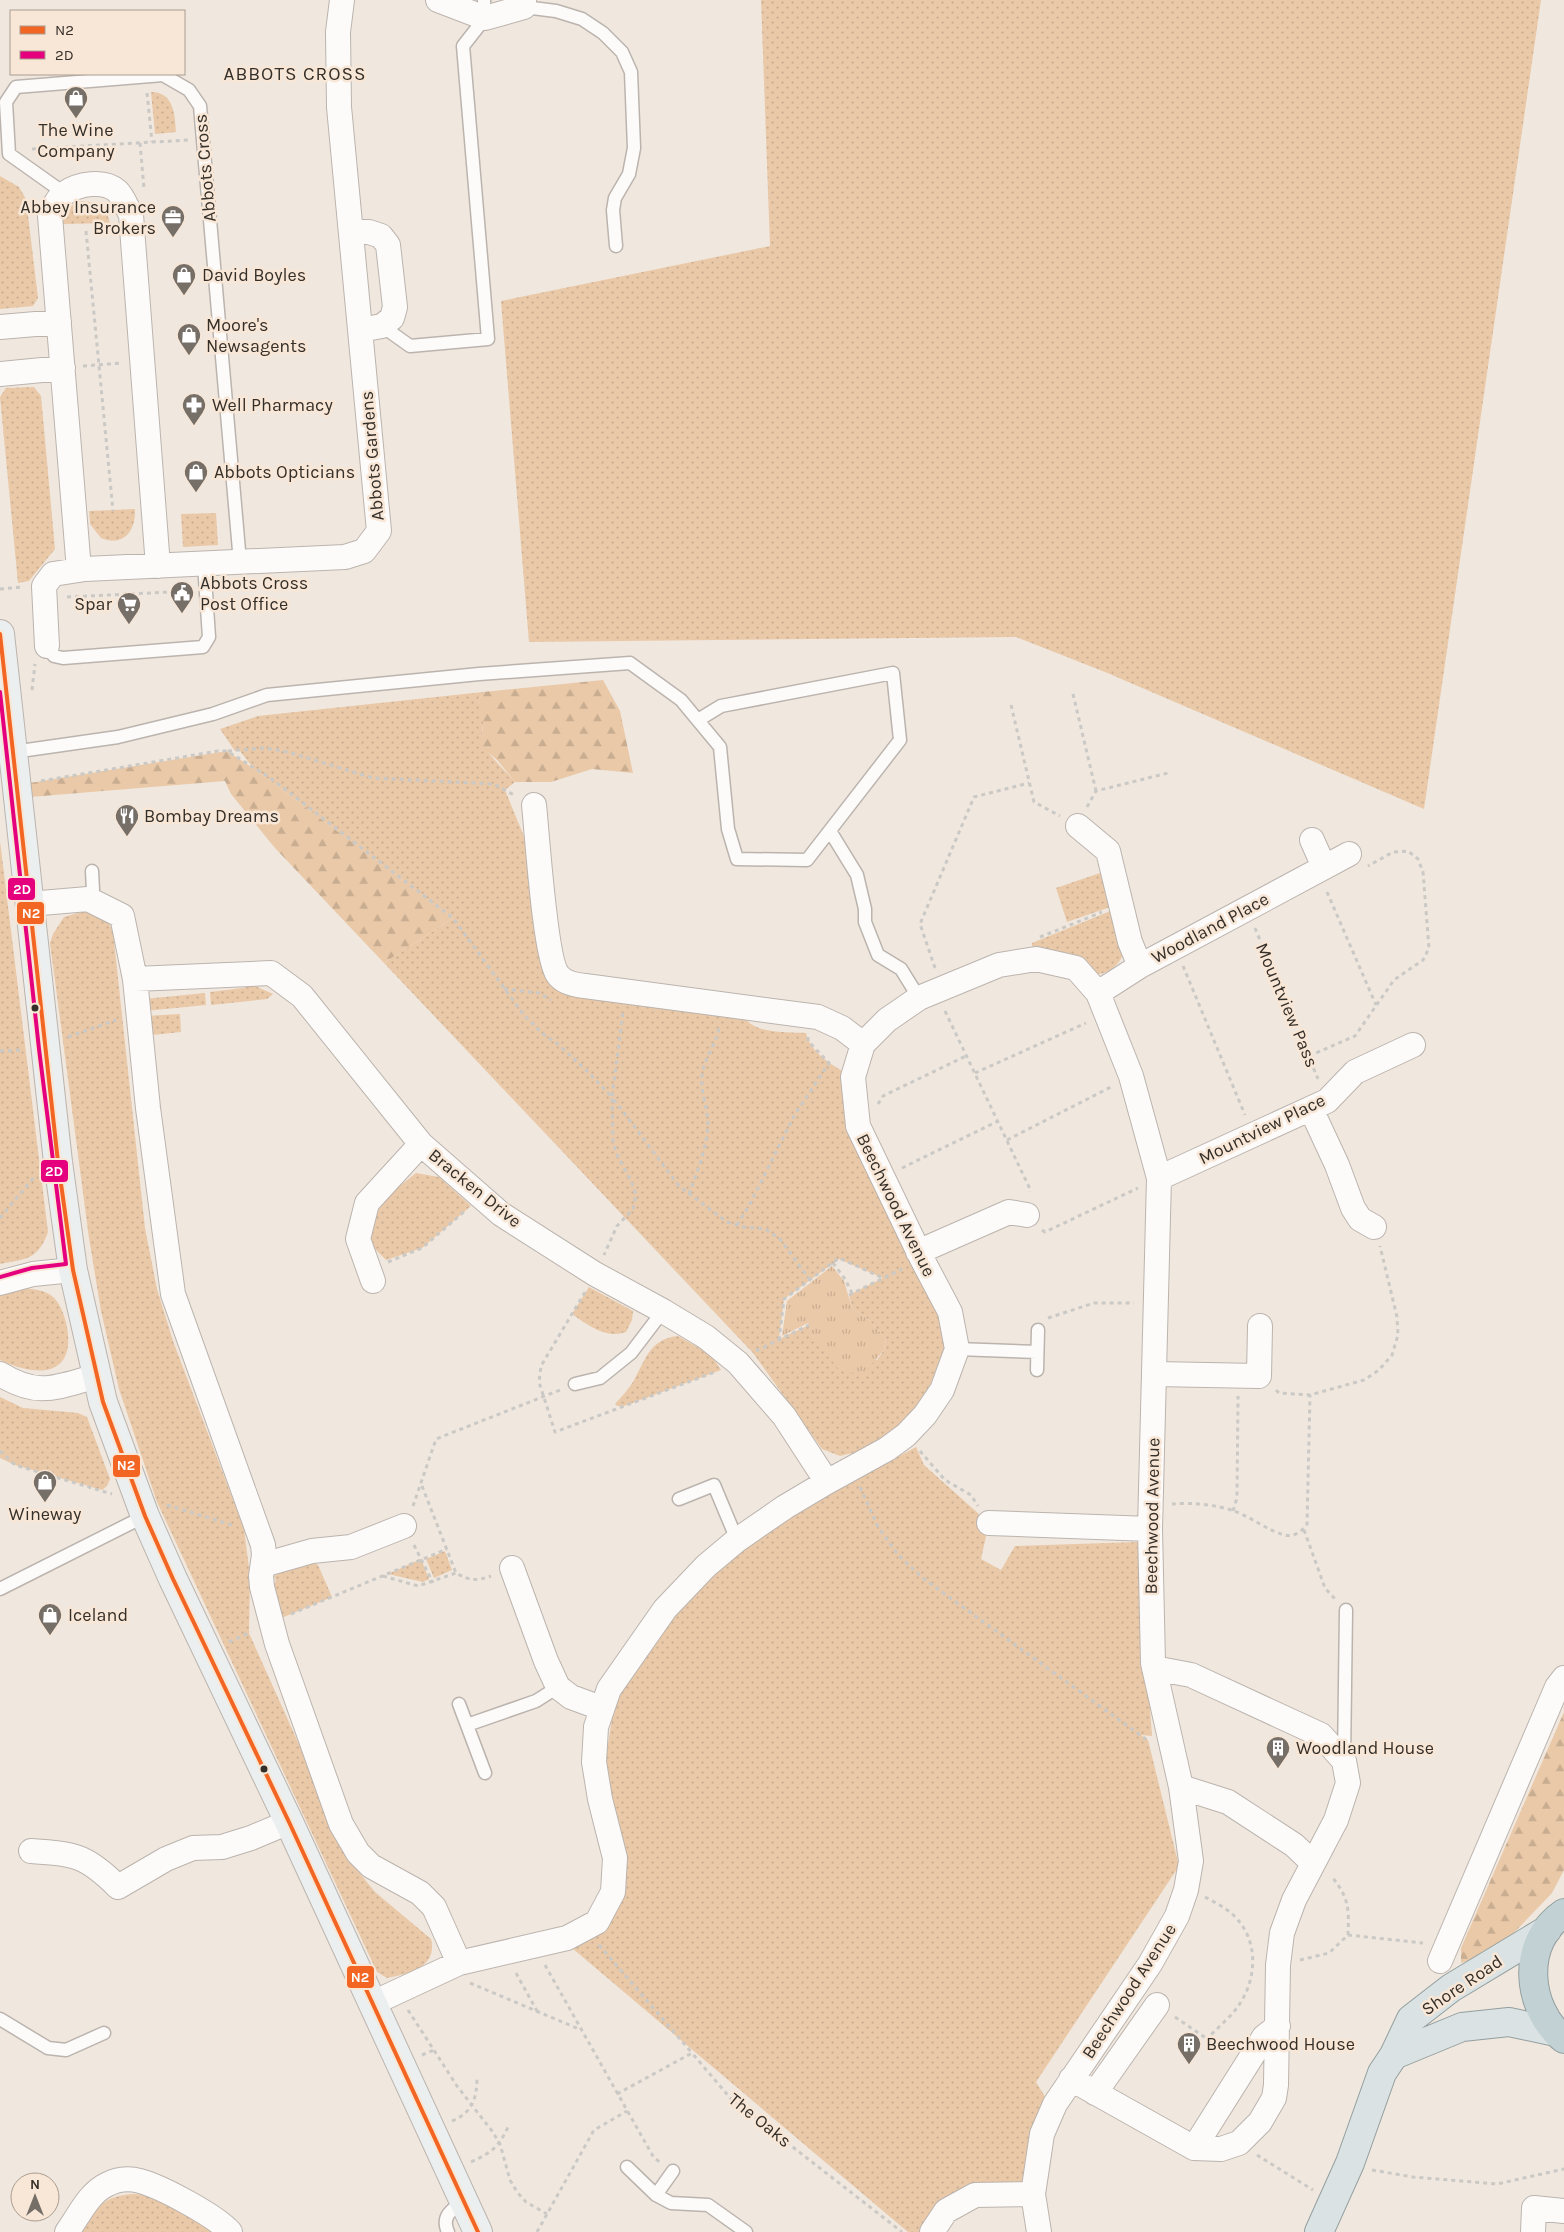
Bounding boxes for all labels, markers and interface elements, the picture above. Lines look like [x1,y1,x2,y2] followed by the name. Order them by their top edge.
[10,10,185,75] legend
[55,21,74,39] text: N2
[55,46,74,64] text: 2D
[224,63,366,85] district label: ABBOTS CROSS
[63,85,89,119] shop icon: The Wine Company
[189,113,221,223] street label: Abbots Cross
[37,119,115,162] place label: The Wine Company
[20,196,156,239] place label: Abbey Insurance Brokers
[160,204,186,238] office icon: Abbey Insurance Brokers
[171,262,197,296] shop icon: David Boyles
[202,264,306,286] place label: David Boyles
[206,314,306,357] place label: Moore's Newsagents
[176,322,202,356] shop icon: Moore's Newsagents
[355,390,389,522] street label: Abbots Gardens
[181,392,207,426] pharmacy icon: Well Pharmacy
[212,394,333,416] place label: Well Pharmacy
[183,459,209,493] shop icon: Abbots Opticians
[214,461,355,483] place label: Abbots Opticians
[200,572,308,615] place label: Abbots Cross Post Office
[169,580,195,614] public building icon: Abbots Cross Post Office
[116,591,142,625] supermarket icon: Spar
[74,593,112,615] place label: Spar
[114,803,140,837] restaurant icon: Bombay Dreams
[144,805,279,827] place label: Bombay Dreams
[7,877,36,901] line badge: 2D
[13,881,31,898] text: 2D
[1147,888,1273,968] street label: Woodland Place
[16,901,45,925] line badge: N2
[22,905,40,922] text: N2
[1251,939,1323,1071] street label: Mountview Pass
[30,1003,40,1013] unlabelled marker
[1195,1089,1329,1169] street label: Mountview Place
[852,1130,940,1280] street label: Beechwood Avenue
[424,1144,526,1232] street label: Bracken Drive
[40,1159,69,1183] line badge: 2D
[45,1163,63,1180] text: 2D
[1140,1437,1164,1595] street label: Beechwood Avenue
[112,1454,141,1478] line badge: N2
[117,1457,135,1474] text: N2
[32,1469,58,1503] shop icon: Wineway
[9,1503,82,1525] place label: Wineway
[37,1602,63,1636] shop icon: Iceland
[68,1604,128,1626] place label: Iceland
[1265,1735,1291,1769] building icon: Woodland House
[1296,1737,1434,1759] place label: Woodland House
[259,1764,269,1774] unlabelled marker
[1077,1919,1181,2063] street label: Beechwood Avenue
[1417,1950,1507,2020] street label: Shore Road
[346,1965,375,1989] line badge: N2
[351,1969,369,1986] text: N2
[1176,2031,1202,2065] building icon: Beechwood House
[1206,2033,1355,2055] place label: Beechwood House
[724,2088,796,2152] street label: The Oaks
[10,2172,60,2222] north arrow
[30,2176,40,2193] text: N

